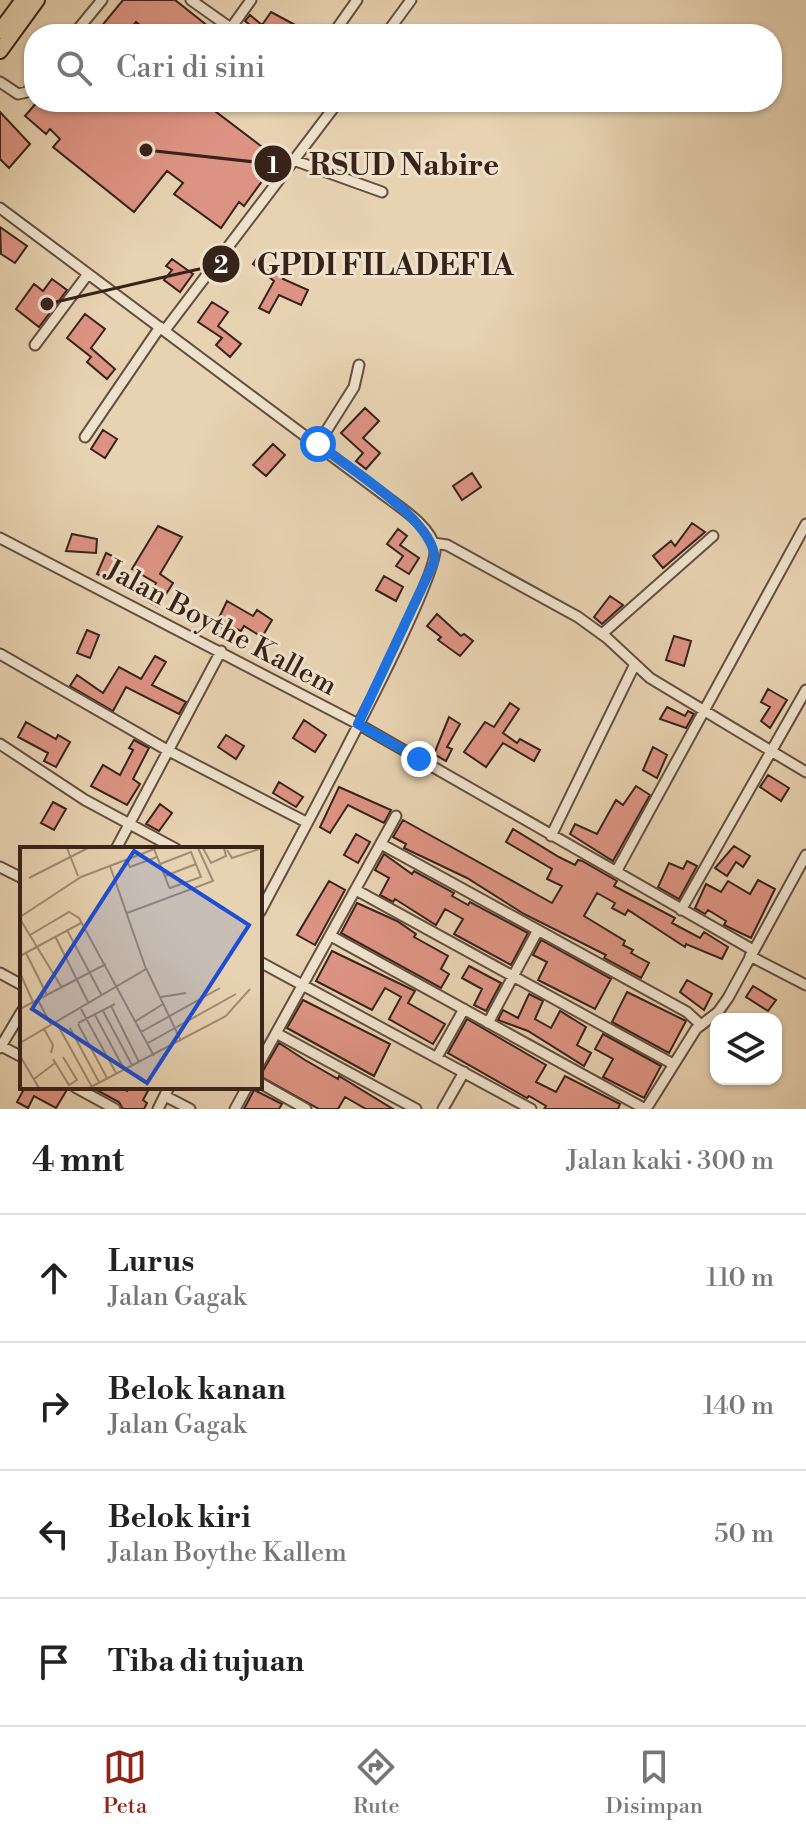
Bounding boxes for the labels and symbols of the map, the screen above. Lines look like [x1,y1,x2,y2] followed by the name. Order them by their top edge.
[253,137,515,191] callout: RSUD Nabire
[309,147,499,185] text: RSUD Nabire
[267,151,279,181] text: 1
[201,237,530,291] callout: GPDI FILADEFIA
[256,247,514,285] text: GPDI FILADEFIA
[214,251,229,281] text: 2
[300,426,336,462] route start
[98,552,343,704] street label: Jalan Boythe Kallem
[401,741,437,777] route end
[20,847,262,1089] inset map

